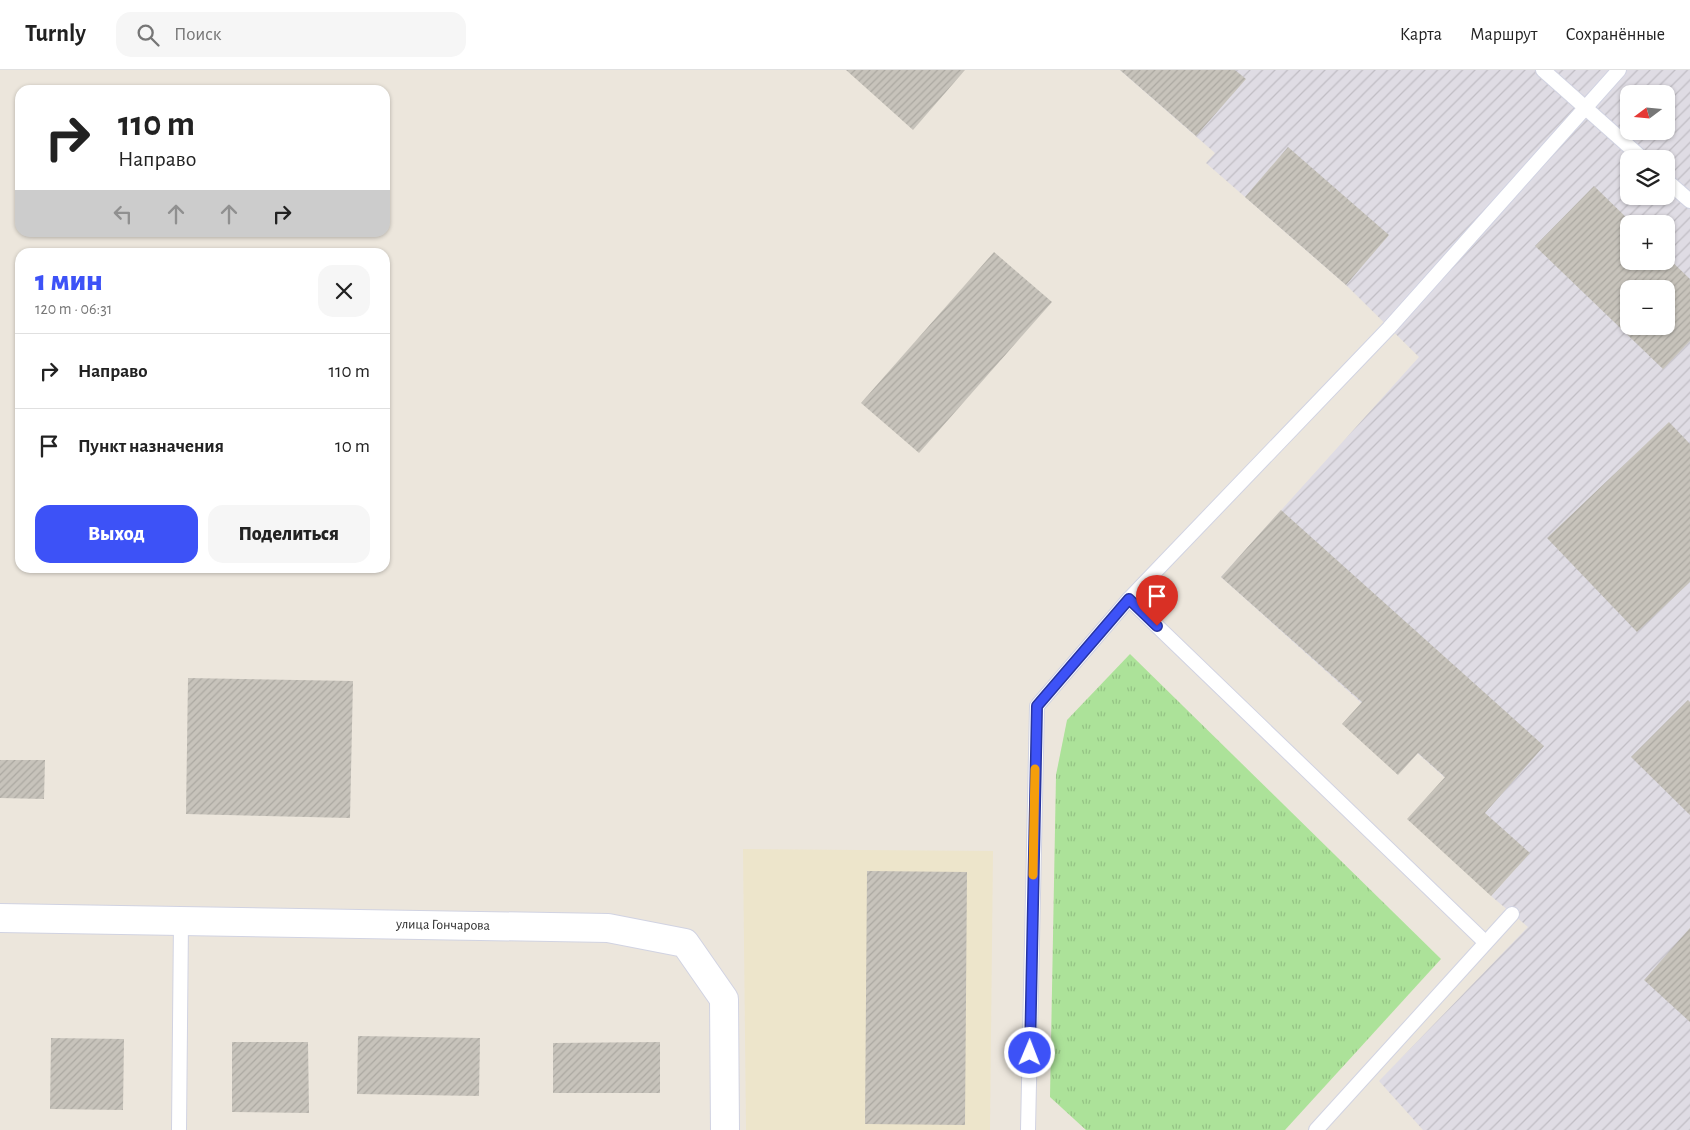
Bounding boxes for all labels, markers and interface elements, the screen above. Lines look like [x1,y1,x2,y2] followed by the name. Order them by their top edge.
[116,12,466,57] search box
[134,21,162,49] icon: search
[25,22,86,46] text: Turnly
[174,25,221,44] text: Поиск
[1400,26,1442,44] text: Карта
[1470,26,1538,44] text: Маршрут
[1566,26,1665,44] text: Сохранённые
[1620,85,1675,140] north arrow
[1620,85,1675,335] map controls
[35,105,100,170] icon: right
[118,107,195,142] text: 110 m
[118,148,196,170] text: Направо
[1620,150,1675,205] button: layers
[109,200,137,228] icon: left
[162,200,190,228] icon: ahead
[215,200,243,228] icon: ahead
[268,200,296,228] icon: right
[1620,215,1675,270] button: +
[318,265,370,317] button: close
[35,266,103,296] text: 1 мин
[1620,280,1675,335] button: −
[35,301,112,317] text: 120 m · 06:31
[35,357,63,385] icon: right
[78,362,148,381] text: Направо
[329,362,370,381] text: 110 m
[35,432,63,460] icon: arrive
[78,437,224,456] text: Пункт назначения
[335,437,370,456] text: 10 m
[35,505,198,563] button: Выход
[208,505,370,563] button: Поделиться
[1136,575,1178,626] pin
[1143,582,1171,610] icon: arrive
[395,917,491,933] street label: улица Гончарова
[1003,1026,1055,1078] position arrow

